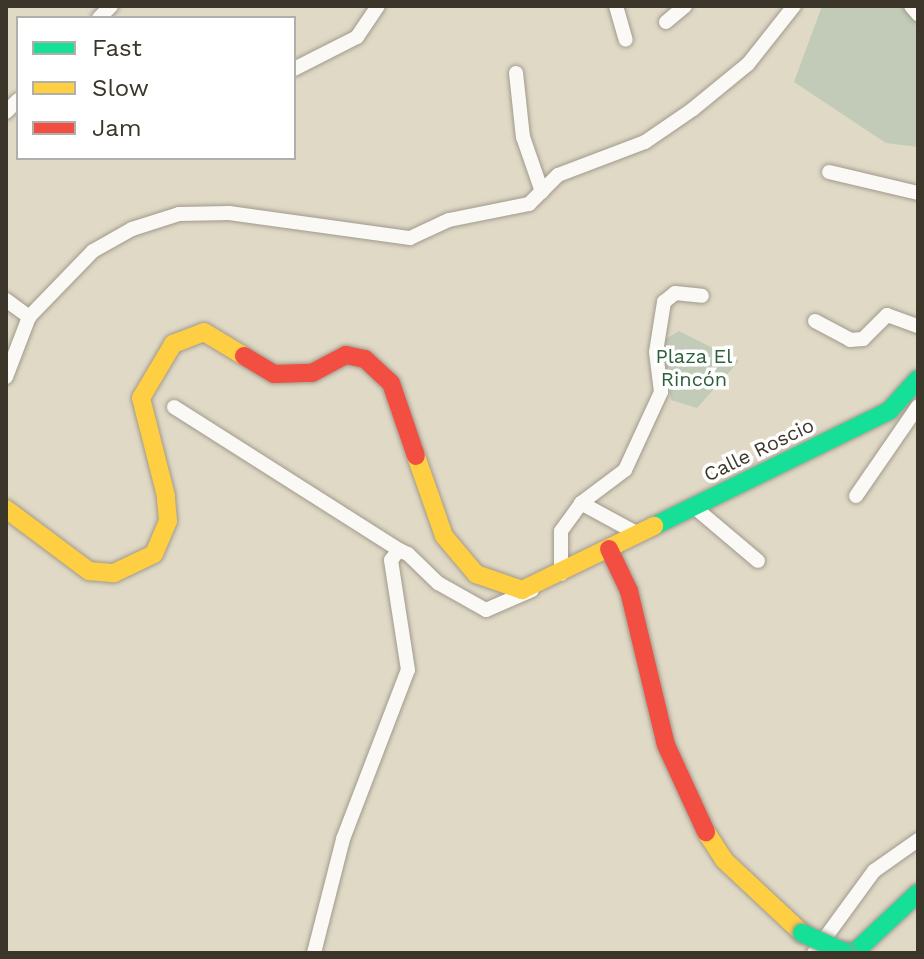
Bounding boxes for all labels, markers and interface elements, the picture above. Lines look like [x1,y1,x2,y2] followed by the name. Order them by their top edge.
[16,16,296,160] legend
[92,34,142,62] text: Fast
[92,74,149,102] text: Slow
[92,114,142,142] text: Jam
[655,345,733,392] park label: Plaza El Rincón
[700,413,818,487] street label: Calle Roscio

